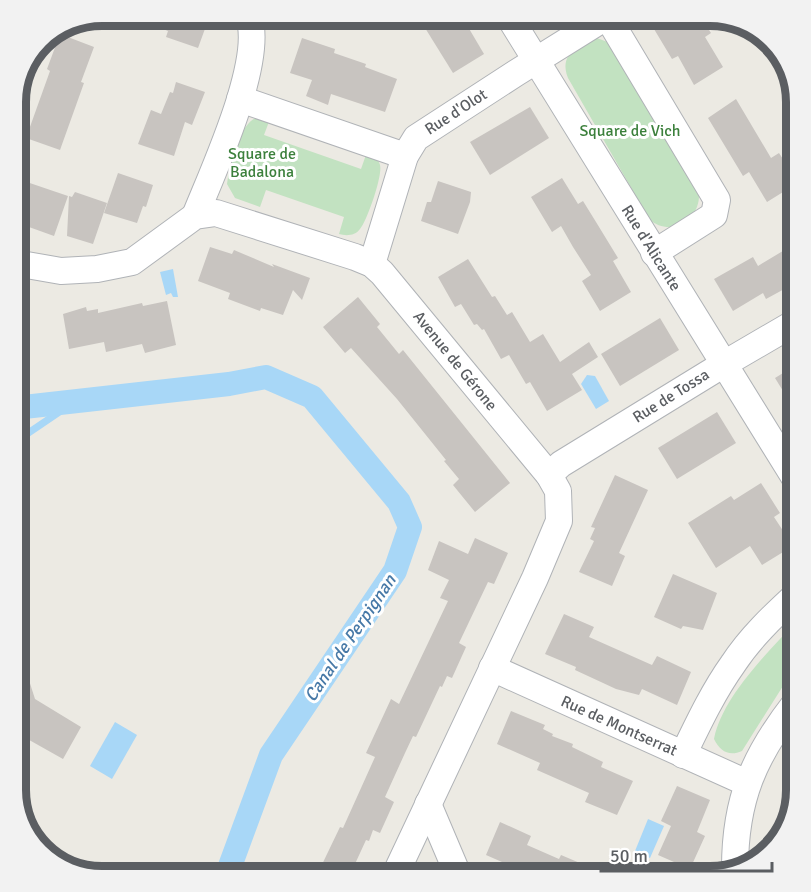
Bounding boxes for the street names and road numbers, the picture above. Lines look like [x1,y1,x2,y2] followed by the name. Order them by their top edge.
[421,84,491,139] street label: Rue d'Olot
[617,201,685,295] street label: Rue d'Alicante
[409,307,501,415] street label: Avenue de Gérone
[629,365,713,427] street label: Rue de Tossa
[558,691,681,761] street label: Rue de Montserrat

